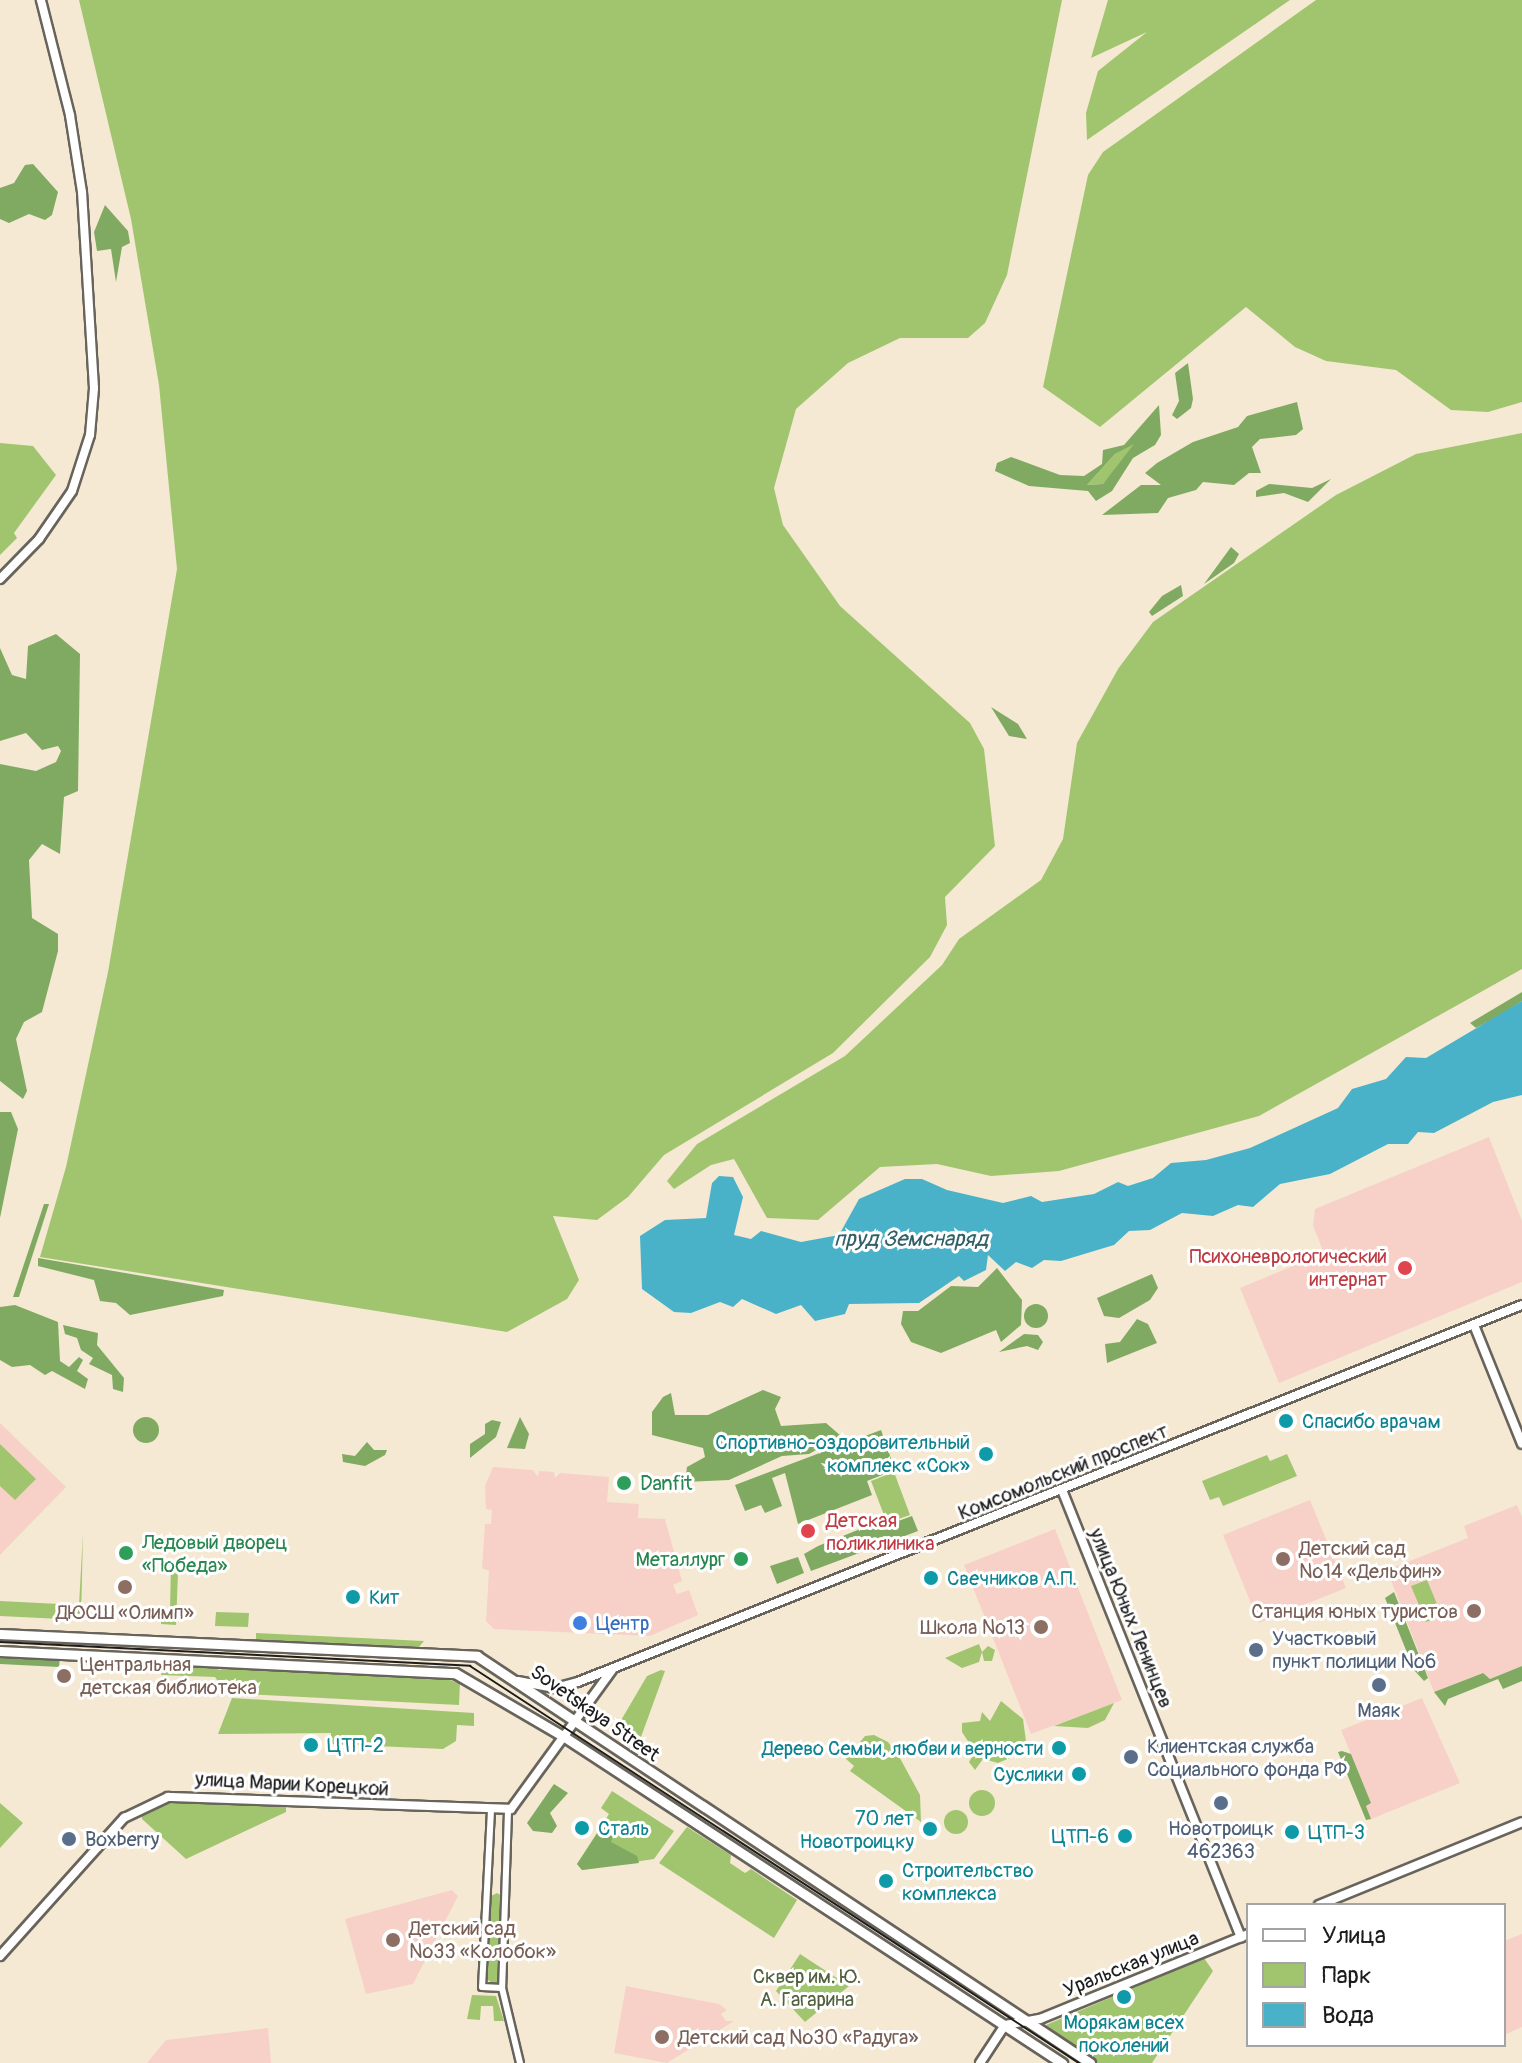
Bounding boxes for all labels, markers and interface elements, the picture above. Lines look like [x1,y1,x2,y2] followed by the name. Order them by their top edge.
[834,1227,988,1253] water label: пруд Земснаряд
[1189,1244,1387,1291] place label: Психоневрологический интернат
[1394,1257,1416,1279] marker: Психоневрологический интернат
[1302,1409,1441,1433] place label: Спасибо врачам
[1277,1412,1295,1430] marker: Спасибо врачам
[955,1419,1171,1525] street label: Комсомольский проспект
[715,1430,970,1477] place label: Спортивно-оздоровительный комплекс «Сок»
[977,1445,995,1463] marker: Спортивно-оздоровительный комплекс «Сок»
[640,1471,692,1495] place label: Danfit
[615,1474,633,1492] marker: Danfit
[826,1508,935,1555] place label: Детская поликлиника
[797,1520,819,1542] marker: Детская поликлиника
[1084,1525,1178,1711] street label: улица Юных Ленинцев
[142,1530,288,1577] place label: Ледовый дворец «Победа»
[1299,1536,1442,1583] place label: Детский сад №14 «Дельфин»
[117,1544,135,1562] marker: Ледовый дворец «Победа»
[636,1547,725,1571] place label: Металлург
[732,1550,750,1568] marker: Металлург
[1274,1550,1292,1568] marker: Детский сад №14 «Дельфин»
[947,1566,1077,1590] place label: Свечников А.П.
[922,1569,940,1587] marker: Свечников А.П.
[116,1578,134,1596] marker: ДЮСШ «Олимп»
[369,1585,399,1609] place label: Кит
[344,1588,362,1606] marker: Кит
[1251,1599,1458,1623] place label: Станция юных туристов
[56,1600,194,1624] place label: ДЮСШ «Олимп»
[1465,1602,1483,1620] marker: Станция юных туристов
[596,1611,649,1635] place label: Центр
[571,1614,589,1632] marker: Центр
[920,1615,1025,1639] place label: Школа №13
[1032,1618,1050,1636] marker: Школа №13
[1272,1626,1436,1673] place label: Участковый пункт полиции №6
[1247,1641,1265,1659] marker: Участковый пункт полиции №6
[80,1652,257,1699] place label: Центральная детская библиотека
[526,1659,664,1767] street label: Sovetskaya Street
[55,1667,73,1685] marker: Центральная детская библиотека
[1370,1676,1388,1694] marker: Маяк
[1357,1698,1401,1722] place label: Маяк
[327,1733,384,1757] place label: ЦТП-2
[1147,1734,1347,1781] place label: Клиентская служба Социального фонда РФ
[302,1736,320,1754] marker: ЦТП-2
[762,1736,1043,1760] place label: Дерево Семьи, любви и верности
[1050,1739,1068,1757] marker: Дерево Семьи, любви и верности
[1122,1748,1140,1766] marker: Клиентская служба Социального фонда РФ
[993,1762,1063,1786] place label: Суслики
[1070,1765,1088,1783] marker: Суслики
[194,1767,390,1801] street label: улица Марии Корецкой
[1212,1794,1230,1812] marker: Новотроицк 462363
[800,1806,914,1853] place label: 70 лет Новотроицку
[598,1816,649,1840] place label: Сталь
[1168,1816,1274,1863] place label: Новотроицк 462363
[573,1819,591,1837] marker: Сталь
[921,1820,939,1838] marker: 70 лет Новотроицку
[1308,1820,1365,1844] place label: ЦТП-3
[1283,1823,1301,1841] marker: ЦТП-3
[1052,1824,1109,1848] place label: ЦТП-6
[85,1827,159,1851] place label: Boxberry
[1116,1827,1134,1845] marker: ЦТП-6
[60,1830,78,1848] marker: Boxberry
[902,1858,1033,1905] place label: Строительство комплекса
[877,1872,895,1890] marker: Строительство комплекса
[1246,1903,1506,2047] legend
[409,1916,556,1963] place label: Детский сад №33 «Колобок»
[1322,1921,1386,1950] text: Улица
[1060,1926,1202,2002] street label: Уральская улица
[384,1931,402,1949] marker: Детский сад №33 «Колобок»
[1322,1961,1371,1990] text: Парк
[753,1965,861,2012] park label: Сквер им. Ю. А. Гагарина
[1115,1988,1133,2006] marker: Морякам всех поколений
[1322,2001,1374,2030] text: Вода
[1064,2010,1184,2057] place label: Морякам всех поколений
[678,2025,918,2049] place label: Детский сад №30 «Радуга»
[653,2028,671,2046] marker: Детский сад №30 «Радуга»

